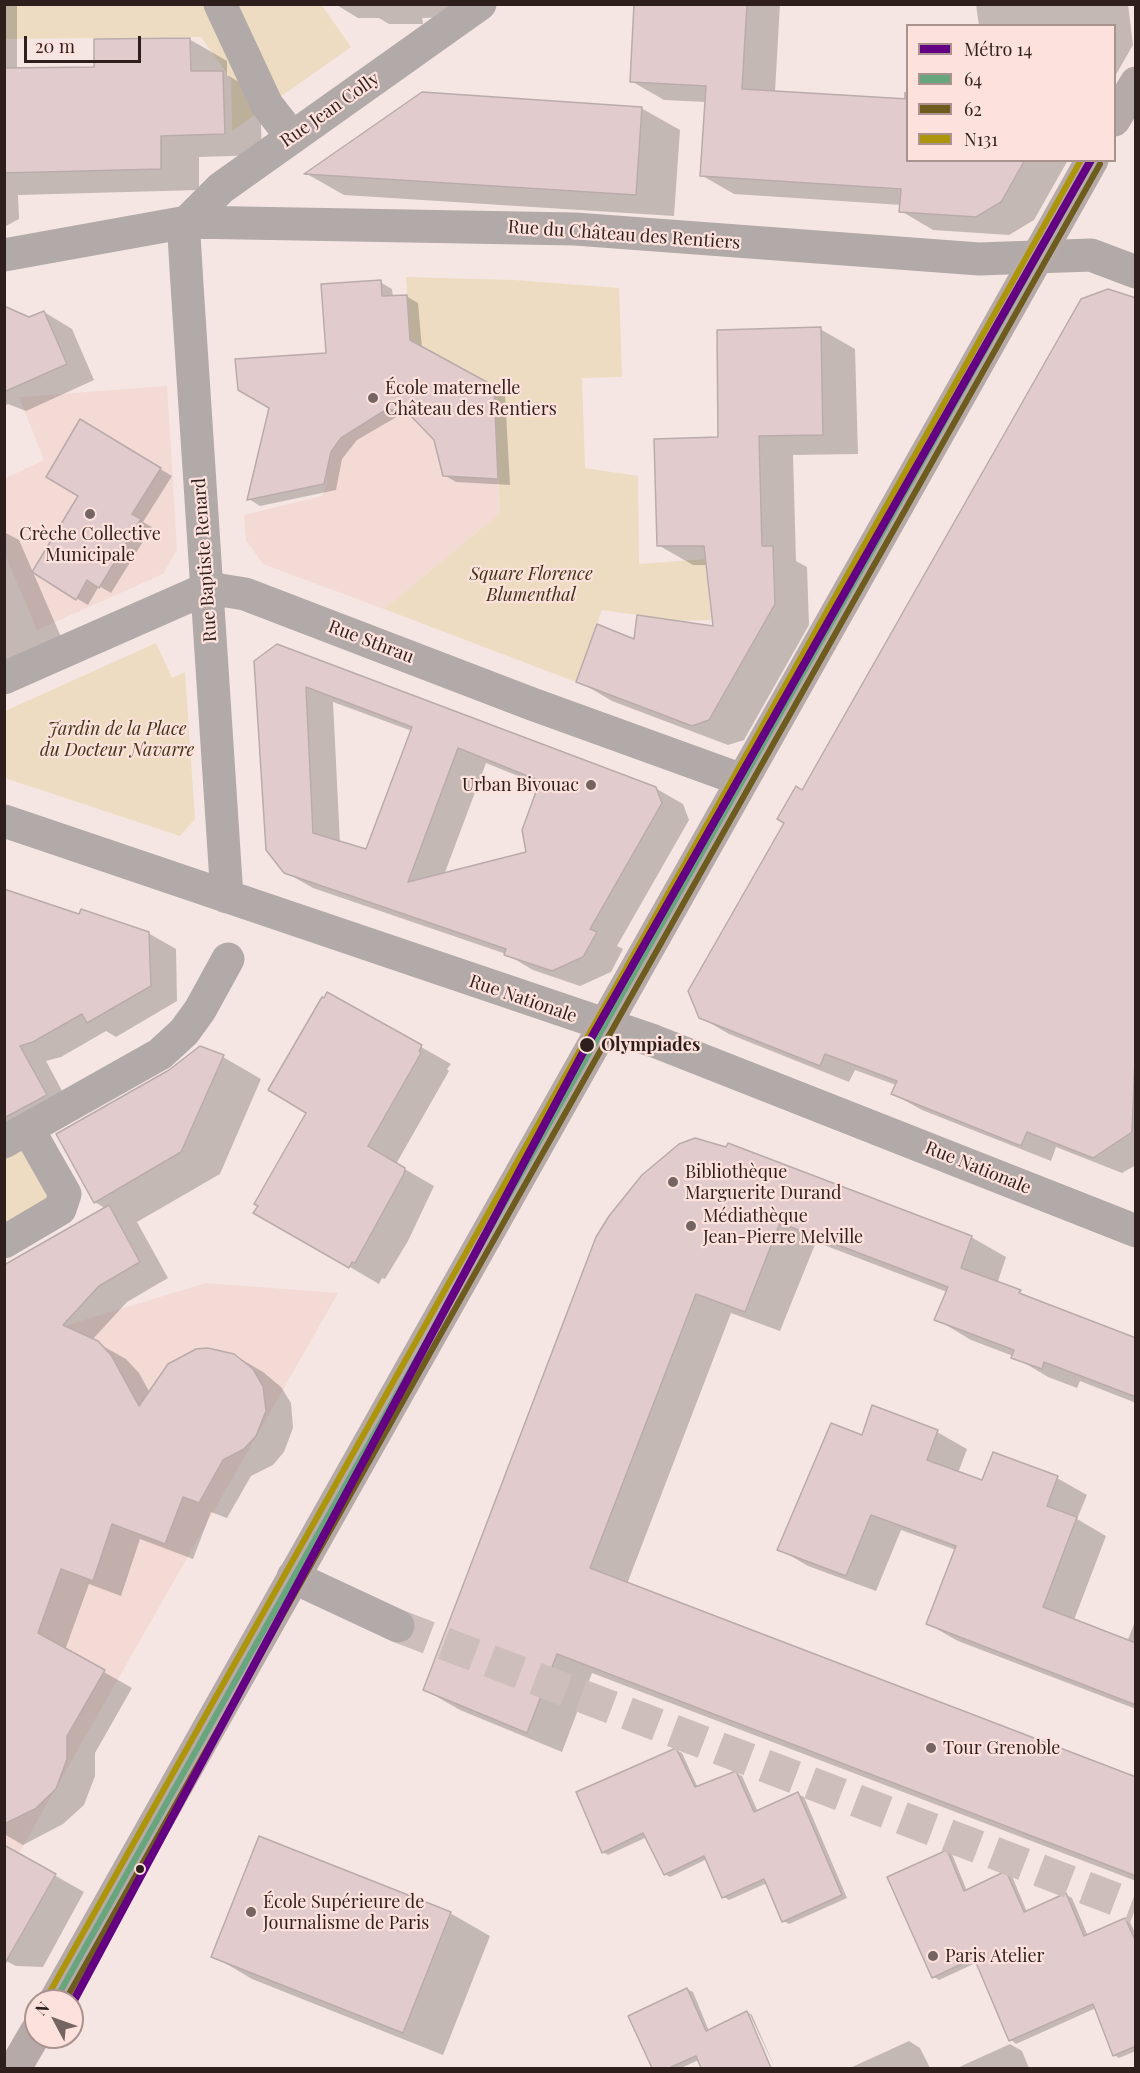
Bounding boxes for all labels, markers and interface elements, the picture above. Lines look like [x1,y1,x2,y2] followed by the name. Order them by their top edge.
[27,24,144,62] scale bar
[906,24,1116,162] legend
[35,34,75,58] text: 20 m
[964,37,1032,61] text: Métro 14
[964,67,982,91] text: 64
[276,68,384,152] street label: Rue Jean Colly
[964,97,982,121] text: 62
[964,127,998,151] text: N131
[507,216,741,254] street label: Rue du Château des Rentiers
[385,377,557,420] place label: École maternelle Château des Rentiers
[366,391,380,405] marker: École maternelle Château des Rentiers
[188,477,222,643] street label: Rue Baptiste Renard
[83,507,97,521] marker: Crèche Collective Municipale
[19,523,161,566] place label: Crèche Collective Municipale
[469,563,593,606] park label: Square Florence Blumenthal
[325,616,417,668] street label: Rue Sthrau
[40,718,194,760] park label: Jardin de la Place du Docteur Navarre
[462,774,579,796] place label: Urban Bivouac
[584,778,598,792] marker: Urban Bivouac
[466,971,580,1027] street label: Rue Nationale
[601,1034,700,1056] place label: Olympiades
[578,1036,596,1054] marker: Olympiades
[922,1137,1034,1199] street label: Rue Nationale
[685,1161,842,1204] place label: Bibliothèque Marguerite Durand
[666,1175,680,1189] marker: Bibliothèque Marguerite Durand
[703,1205,863,1248] place label: Médiathèque Jean-Pierre Melville
[684,1219,698,1233] marker: Médiathèque Jean-Pierre Melville
[943,1737,1060,1759] place label: Tour Grenoble
[924,1741,938,1755] marker: Tour Grenoble
[134,1863,146,1875] unlabelled marker
[263,1891,429,1934] place label: École Supérieure de Journalisme de Paris
[244,1905,258,1919] marker: École Supérieure de Journalisme de Paris
[945,1945,1045,1967] place label: Paris Atelier
[926,1949,940,1963] marker: Paris Atelier
[24,1989,84,2049] north arrow
[30,1997,53,2019] text: N

